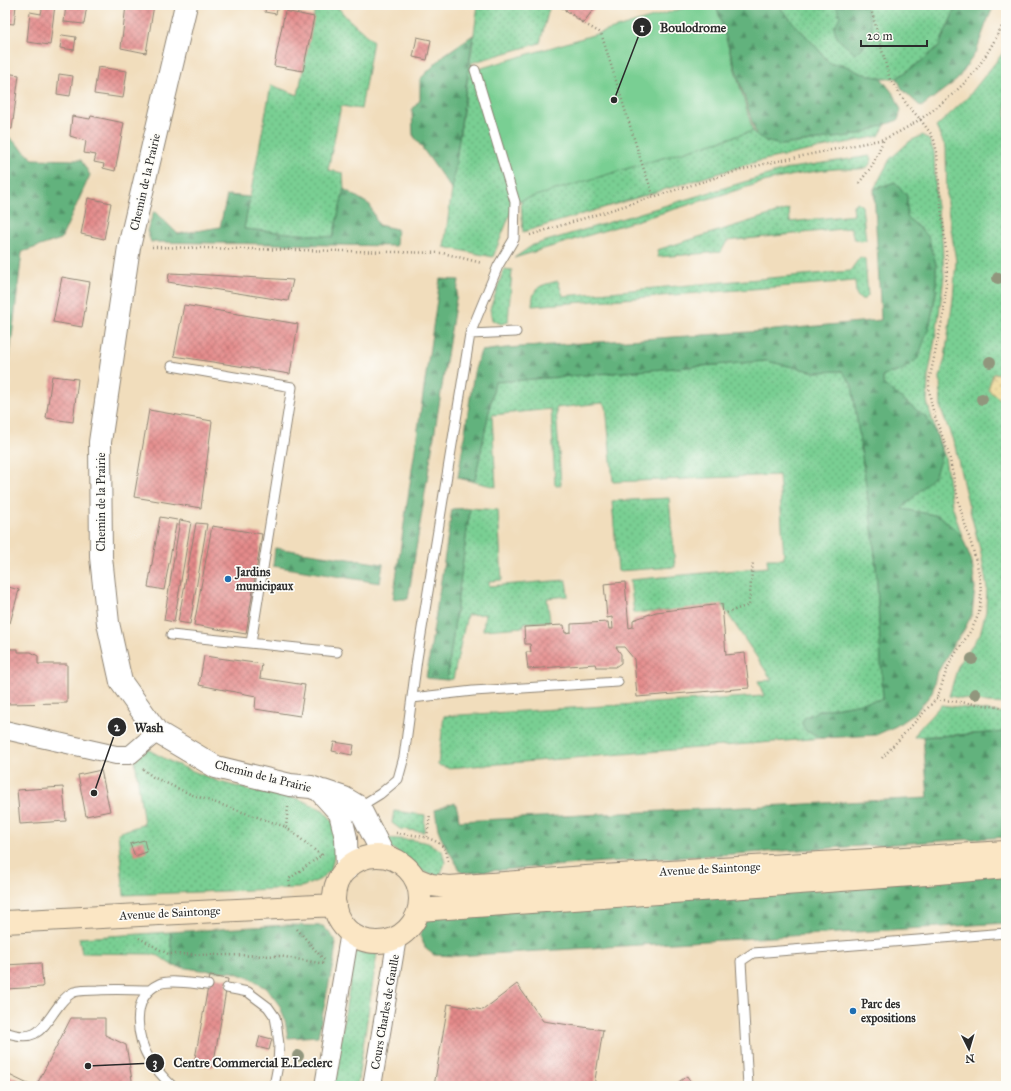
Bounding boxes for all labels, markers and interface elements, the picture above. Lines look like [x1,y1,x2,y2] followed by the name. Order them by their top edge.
[632,15,734,40] callout: Boulodrome
[660,20,727,36] text: Boulodrome
[640,21,645,35] text: 1
[861,22,927,48] scale bar
[867,29,893,43] text: 20 m
[127,132,163,232] street label: Chemin de la Prairie
[94,452,108,552] street label: Chemin de la Prairie
[234,565,294,594] place label: Jardins municipaux
[223,574,233,584] marker: Jardins municipaux
[107,715,172,740] callout: Wash
[114,720,121,734] text: 2
[134,720,164,736] text: Wash
[213,757,313,795] street label: Chemin de la Prairie
[658,859,761,880] street label: Avenue de Saintonge
[118,903,221,924] street label: Avenue de Saintonge
[368,953,402,1071] street label: Cours Charles de Gaulle
[861,997,916,1026] place label: Parc des expositions
[848,1006,858,1016] marker: Parc des expositions
[949,1029,989,1069] north arrow
[145,1050,340,1075] callout: Centre Commercial E.Leclerc
[964,1052,975,1065] text: N
[174,1055,333,1071] text: Centre Commercial E.Leclerc
[153,1056,158,1071] text: 3

